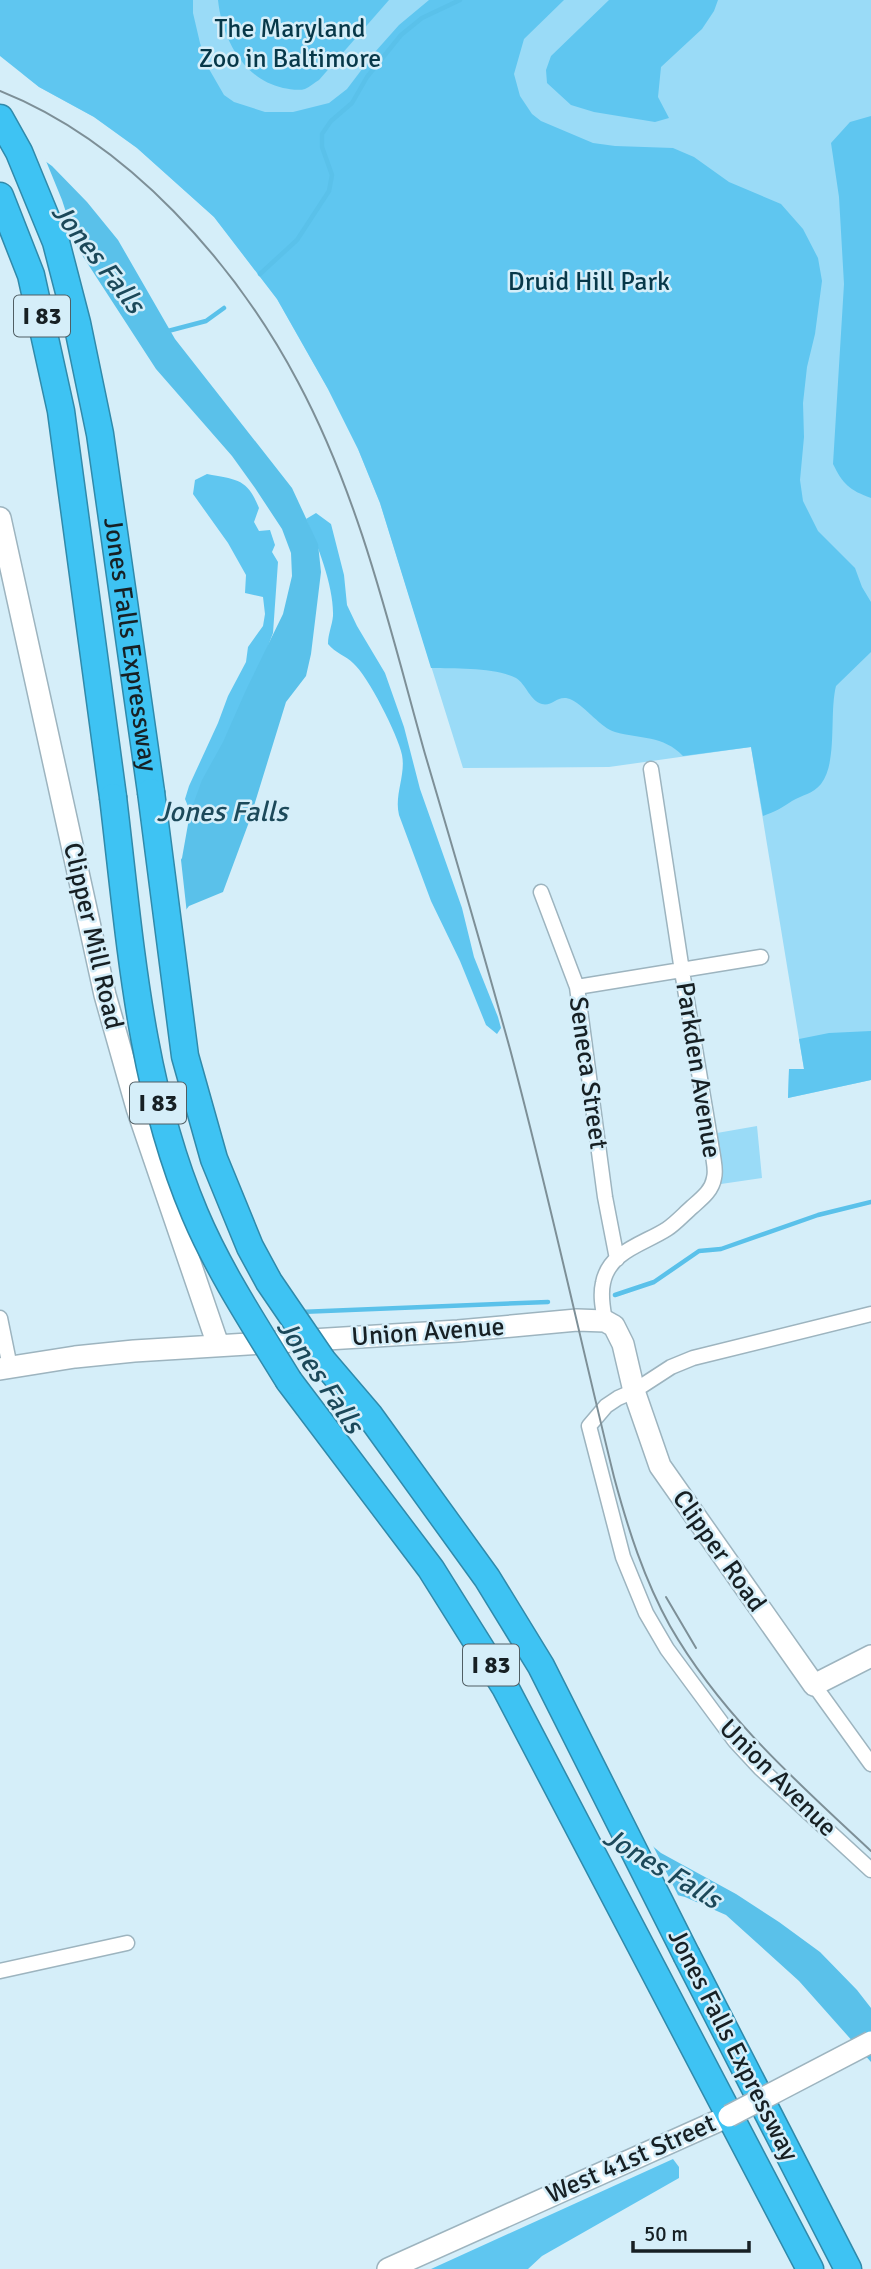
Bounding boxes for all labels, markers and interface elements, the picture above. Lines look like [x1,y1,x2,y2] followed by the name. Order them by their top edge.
[199,13,381,75] park label: The Maryland Zoo in Baltimore
[44,196,153,322] water label: Jones Falls
[508,266,670,298] park label: Druid Hill Park
[14,296,70,337] road number: I 83
[96,515,164,774] street label: Jones Falls Expressway
[156,795,290,829] water label: Jones Falls
[56,840,130,1032] street label: Clipper Mill Road
[668,980,728,1160] street label: Parkden Avenue
[561,995,615,1151] street label: Seneca Street
[130,1083,186,1124] road number: I 83
[350,1311,506,1353] street label: Union Avenue
[269,1312,372,1442] water label: Jones Falls
[665,1484,773,1618] street label: Clipper Road
[463,1644,519,1686] road number: I 83
[712,1712,844,1844] street label: Union Avenue
[597,1820,729,1918] water label: Jones Falls
[661,1924,805,2166] street label: Jones Falls Expressway
[541,2107,721,2211] street label: West 41st Street
[633,2210,748,2254] scale bar
[644,2221,688,2247] text: 50 m

